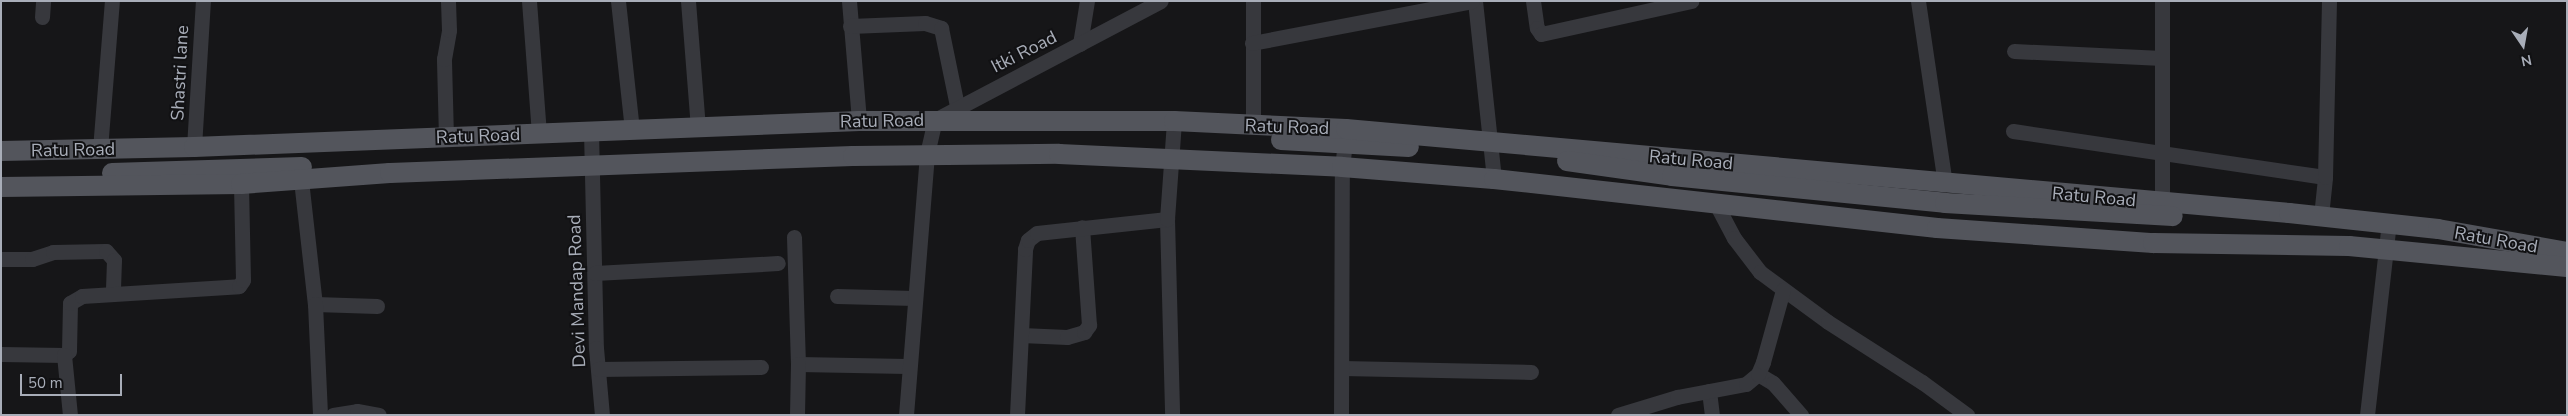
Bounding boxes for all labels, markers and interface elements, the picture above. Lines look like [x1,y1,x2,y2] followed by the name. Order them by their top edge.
[2498,20,2548,70] north arrow
[167,25,193,121] street label: Shastri lane
[988,26,1060,78] street label: Itki Road
[2519,50,2533,71] text: N
[840,109,924,133] street label: Ratu Road
[1244,115,1330,139] street label: Ratu Road
[435,124,521,148] street label: Ratu Road
[31,138,115,162] street label: Ratu Road
[1648,146,1734,174] street label: Ratu Road
[2051,183,2137,211] street label: Ratu Road
[564,214,590,368] street label: Devi Mandap Road
[2453,222,2539,258] street label: Ratu Road
[22,364,125,396] scale bar
[28,373,63,393] text: 50 m

